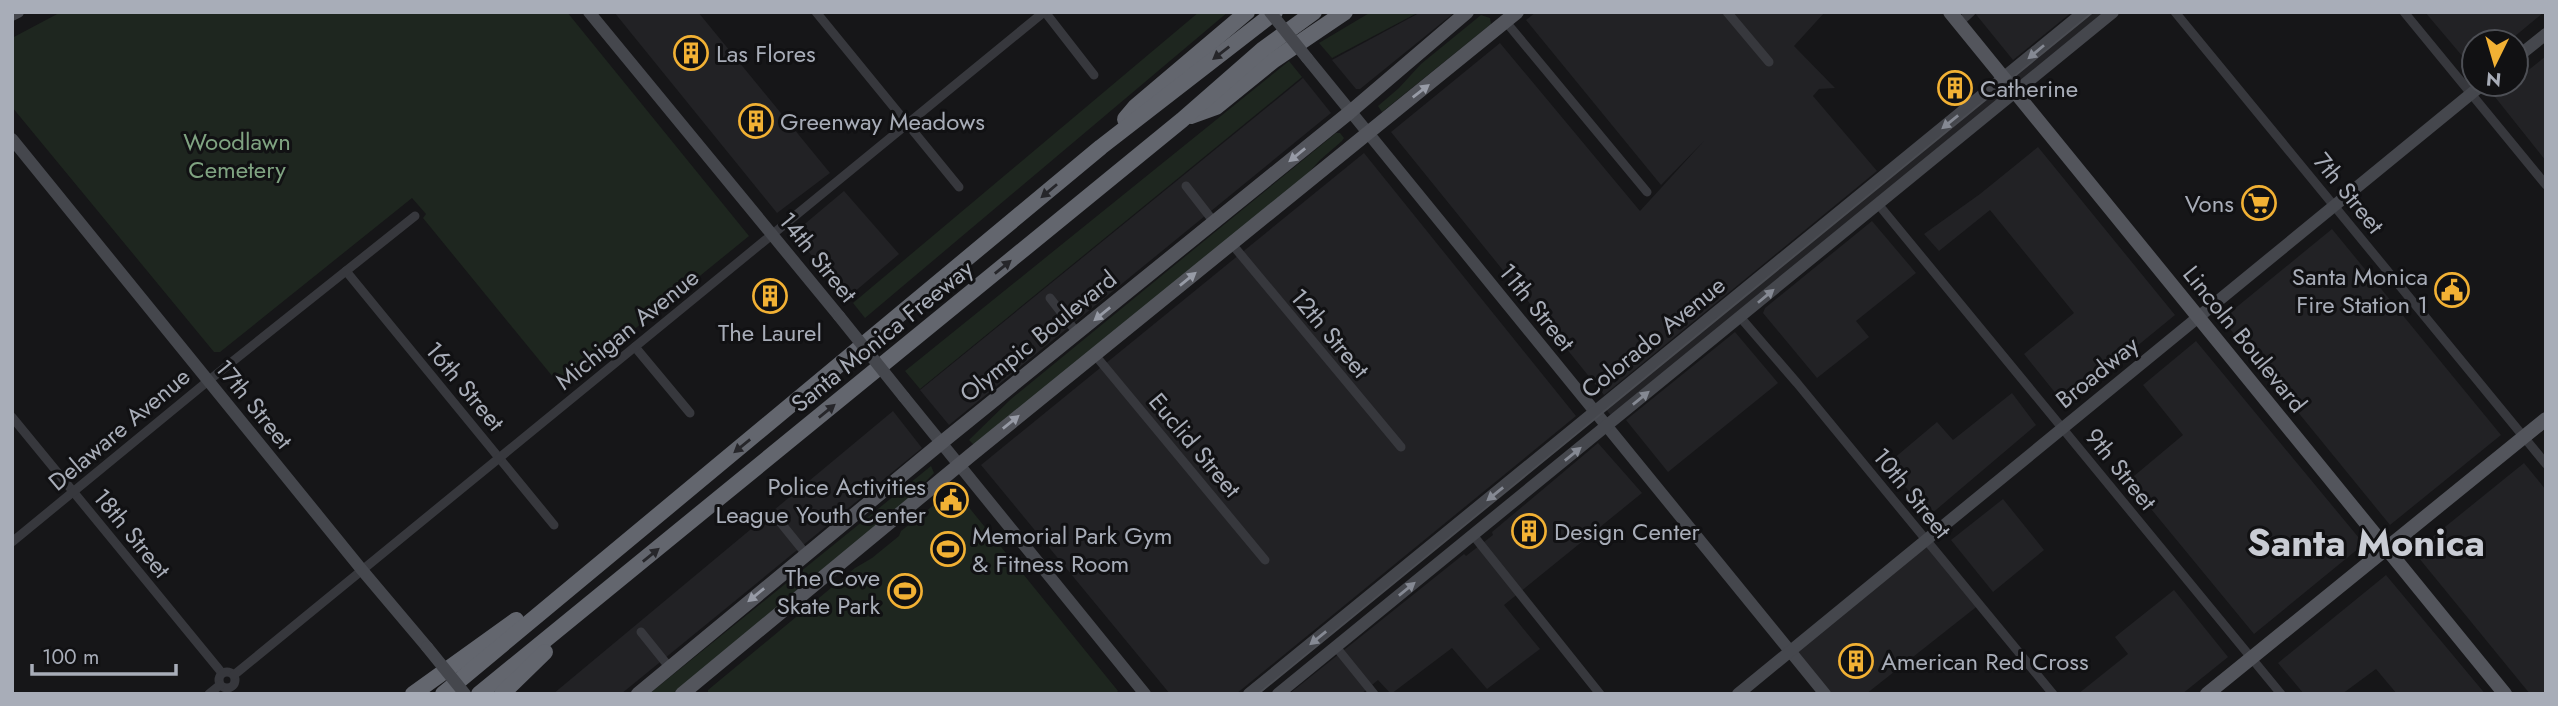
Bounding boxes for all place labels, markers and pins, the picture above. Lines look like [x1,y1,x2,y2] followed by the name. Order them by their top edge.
[672,34,710,72] building icon: Las Flores
[716,36,816,71] place label: Las Flores
[1936,69,1974,107] building icon: Catherine
[1980,71,2078,106] place label: Catherine
[737,102,775,140] building icon: Greenway Meadows
[780,104,985,139] place label: Greenway Meadows
[2240,184,2278,222] supermarket icon: Vons
[2185,186,2234,221] place label: Vons
[2292,259,2428,322] place label: Santa Monica Fire Station 1
[2433,271,2471,309] public building icon: Santa Monica Fire Station 1
[751,277,789,315] building icon: The Laurel
[718,315,822,350] place label: The Laurel
[715,469,927,532] place label: Police Activities League Youth Center
[932,481,970,519] public building icon: Police Activities League Youth Center
[1510,512,1548,550] building icon: Design Center
[1554,514,1701,549] place label: Design Center
[972,518,1173,581] place label: Memorial Park Gym & Fitness Room
[929,530,967,568] sports icon: Memorial Park Gym & Fitness Room
[777,560,880,623] place label: The Cove Skate Park
[886,572,924,610] sports icon: The Cove Skate Park
[1837,642,1875,680] building icon: American Red Cross
[1881,644,2089,679] place label: American Red Cross

